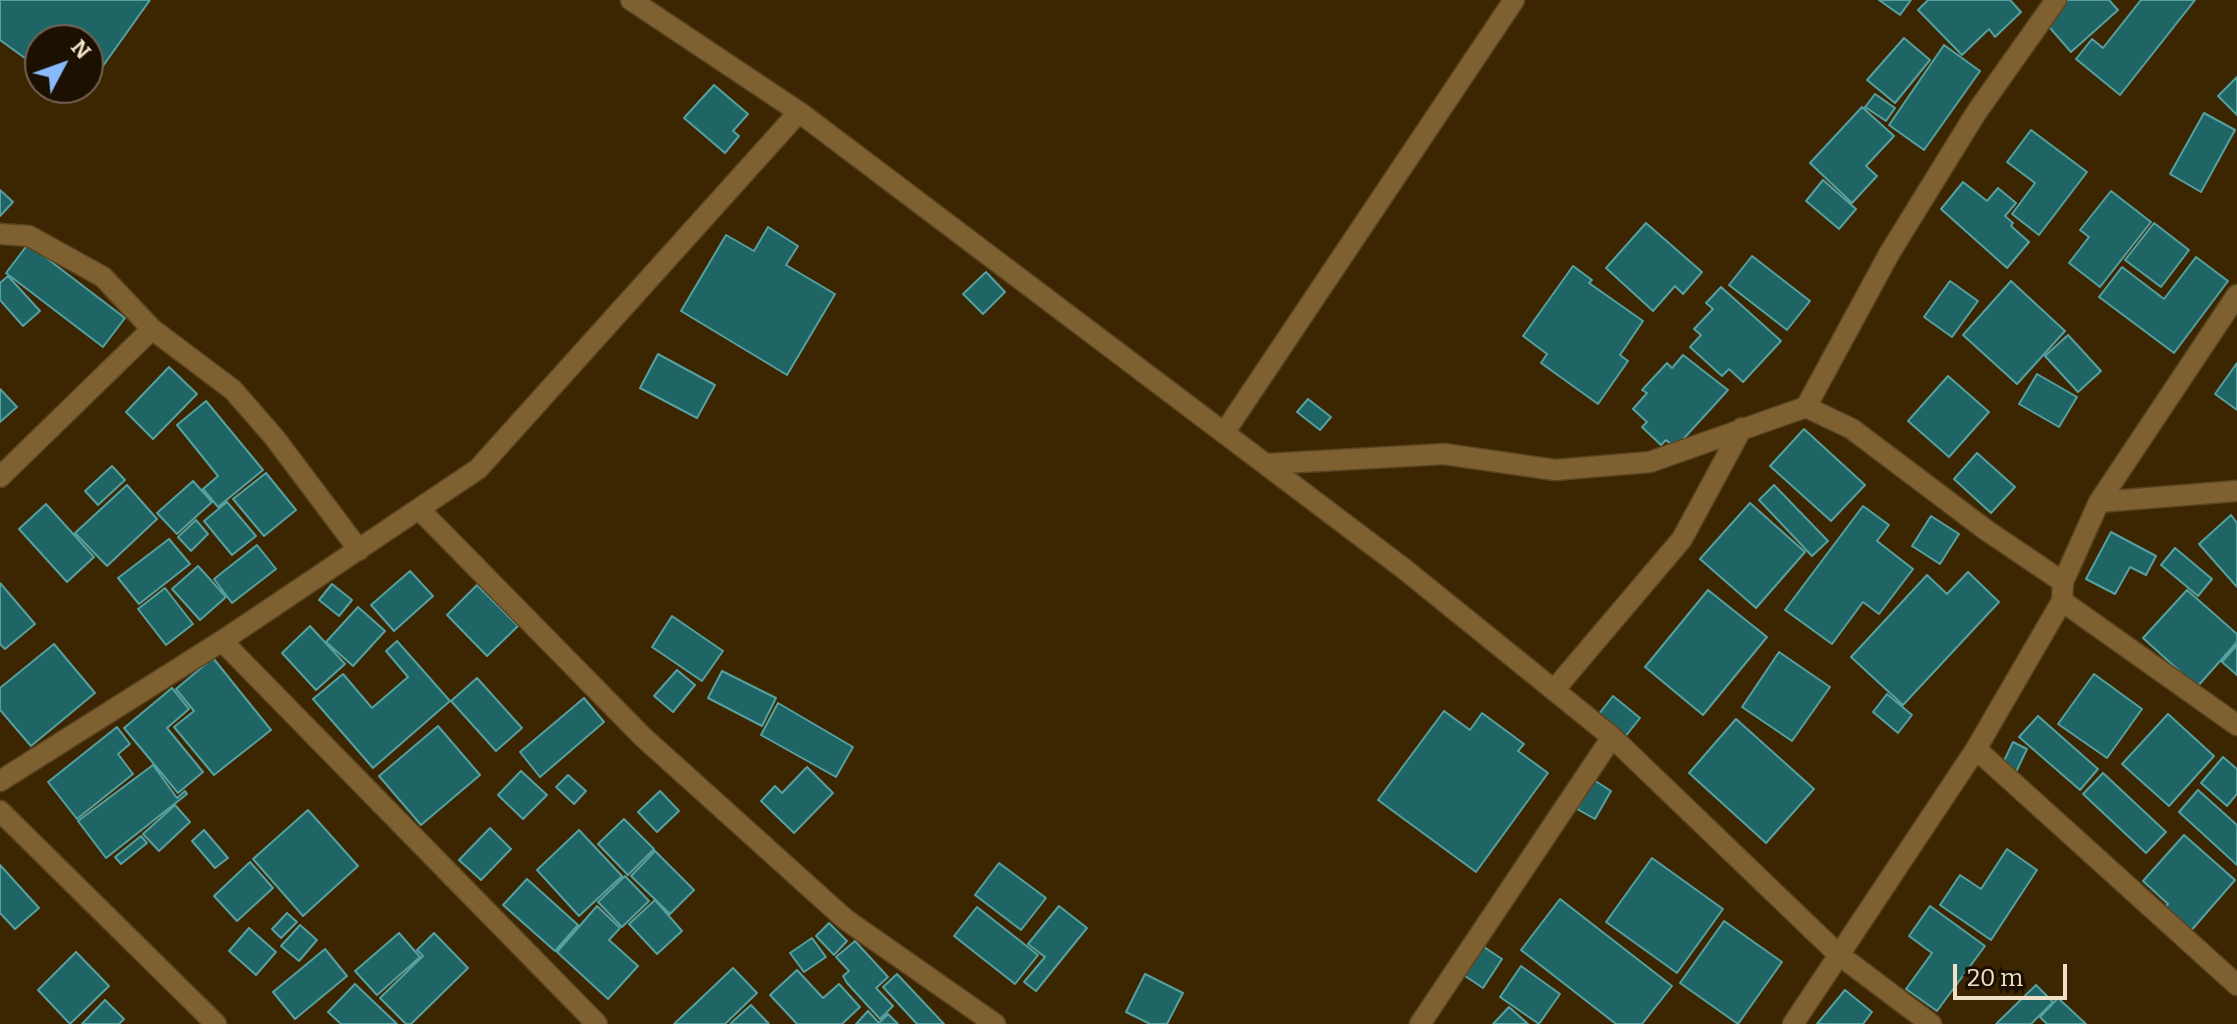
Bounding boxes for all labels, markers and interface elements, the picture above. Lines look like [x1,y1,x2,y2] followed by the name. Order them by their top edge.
[24,24,104,104] north arrow
[65,34,97,64] text: N
[1957,948,2071,998] scale bar
[1967,964,2023,992] text: 20 m

